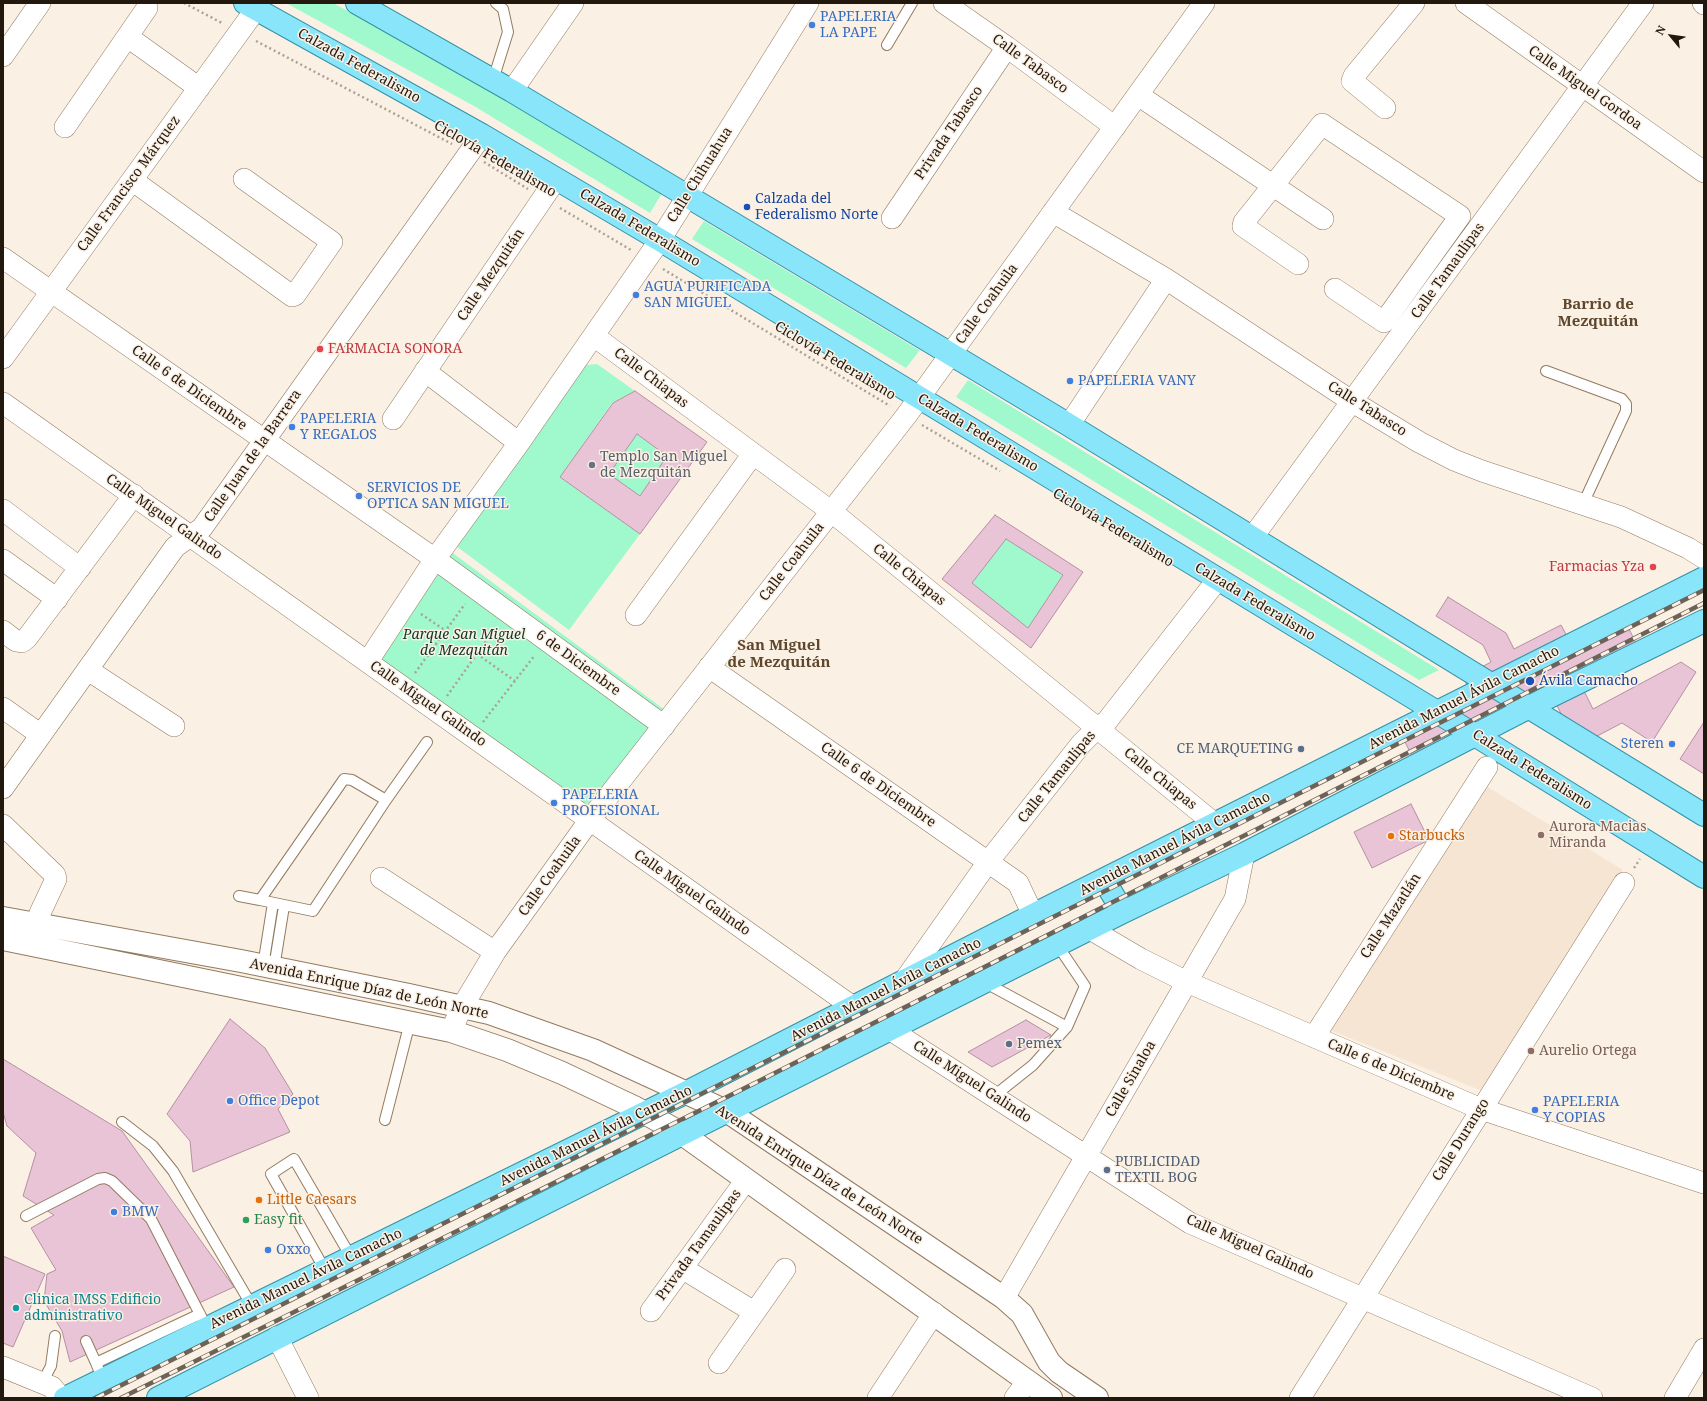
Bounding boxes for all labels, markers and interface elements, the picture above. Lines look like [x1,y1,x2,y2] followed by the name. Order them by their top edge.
[820,9,896,42] place label: PAPELERIA LA PAPE
[1651,16,1691,56] north arrow
[807,20,817,30] marker: PAPELERIA LA PAPE
[1651,23,1669,37] text: N
[295,25,423,107] street label: Calzada Federalismo
[989,31,1071,97] street label: Calle Tabasco
[1525,42,1645,134] street label: Calle Miguel Gordoa
[911,83,987,183] street label: Privada Tabasco
[74,113,184,255] street label: Calle Francisco Márquez
[431,117,559,201] street label: Ciclovía Federalismo
[664,124,736,226] street label: Calle Chihuahua
[577,185,703,271] street label: Calzada Federalismo
[755,191,878,224] place label: Calzada del Federalismo Norte
[742,202,752,212] marker: Calzada del Federalismo Norte
[1408,220,1488,322] street label: Calle Tamaulipas
[454,226,528,324] street label: Calle Mezquitán
[952,261,1022,347] street label: Calle Coahuila
[644,279,771,312] place label: AGUA PURIFICADA SAN MIGUEL
[631,290,641,300] marker: AGUA PURIFICADA SAN MIGUEL
[1558,296,1638,331] district label: Barrio de Mezquitán
[771,318,899,404] street label: Ciclovía Federalismo
[328,341,462,357] place label: FARMACIA SONORA
[128,342,250,434] street label: Calle 6 de Diciembre
[315,344,325,354] marker: FARMACIA SONORA
[610,345,692,411] street label: Calle Chiapas
[1078,373,1196,389] place label: PAPELERIA VANY
[1065,376,1075,386] marker: PAPELERIA VANY
[1324,378,1410,440] street label: Calle Tabasco
[201,386,305,526] street label: Calle Juan de la Barrera
[915,390,1041,476] street label: Calzada Federalismo
[300,411,377,444] place label: PAPELERIA Y REGALOS
[287,422,297,432] marker: PAPELERIA Y REGALOS
[600,449,727,482] place label: Templo San Miguel de Mezquitán
[587,460,597,470] marker: Templo San Miguel de Mezquitán
[103,470,225,564] street label: Calle Miguel Galindo
[367,480,509,512] place label: SERVICIOS DE OPTICA SAN MIGUEL
[1049,485,1177,571] street label: Ciclovía Federalismo
[354,491,364,501] marker: SERVICIOS DE OPTICA SAN MIGUEL
[756,519,828,605] street label: Calle Coahuila
[869,540,949,610] street label: Calle Chiapas
[1192,559,1318,645] street label: Calzada Federalismo
[1549,559,1645,575] place label: Farmacias Yza
[1648,562,1658,572] marker: Farmacias Yza
[403,627,525,660] park label: Parque San Miguel de Mezquitán
[532,627,624,699] street label: 6 de Diciembre
[727,637,831,672] district label: San Miguel de Mezquitán
[1366,642,1562,754] street label: Avenida Manuel Ávila Camacho
[367,657,489,751] street label: Calle Miguel Galindo
[1539,673,1638,689] place label: Ávila Camacho
[1524,675,1536,687] marker: Ávila Camacho
[1469,726,1595,814] street label: Calzada Federalismo
[1015,727,1099,827] street label: Calle Tamaulipas
[1621,736,1664,752] place label: Steren
[817,739,939,831] street label: Calle 6 de Diciembre
[1667,739,1677,749] marker: Steren
[1177,741,1293,757] place label: CE MARQUETING
[1120,744,1200,814] street label: Calle Chiapas
[1296,744,1306,754] marker: CE MARQUETING
[562,787,659,820] place label: PAPELERIA PROFESIONAL
[1077,788,1273,900] street label: Avenida Manuel Ávila Camacho
[549,798,559,808] marker: PAPELERIA PROFESIONAL
[1549,819,1647,852] place label: Aurora Macias Miranda
[1399,828,1465,844] place label: Starbucks
[1536,830,1546,840] marker: Aurora Macias Miranda
[1386,831,1396,841] marker: Starbucks
[515,833,585,919] street label: Calle Coahuila
[631,846,753,940] street label: Calle Miguel Galindo
[1357,870,1425,962] street label: Calle Mazatlán
[788,934,984,1046] street label: Avenida Manuel Ávila Camacho
[248,955,490,1023] street label: Avenida Enrique Díaz de León Norte
[1017,1036,1062,1052] place label: Pemex
[1325,1036,1457,1104] street label: Calle 6 de Diciembre
[909,1037,1035,1127] street label: Calle Miguel Galindo
[1102,1038,1160,1120] street label: Calle Sinaloa
[1004,1039,1014,1049] marker: Pemex
[1539,1043,1637,1059] place label: Aurelio Ortega
[1526,1046,1536,1056] marker: Aurelio Ortega
[497,1082,695,1190] street label: Avenida Manuel Ávila Camacho
[238,1093,320,1109] place label: Office Depot
[1543,1094,1619,1126] place label: PAPELERIA Y COPIAS
[225,1096,235,1106] marker: Office Depot
[1429,1096,1493,1184] street label: Calle Durango
[712,1102,926,1248] street label: Avenida Enrique Díaz de León Norte
[1530,1105,1540,1115] marker: PAPELERIA Y COPIAS
[1115,1154,1200,1186] place label: PUBLICIDAD TEXTIL BOG
[1102,1165,1112,1175] marker: PUBLICIDAD TEXTIL BOG
[653,1186,745,1304] street label: Privada Tamaulipas
[267,1192,357,1208] place label: Little Caesars
[254,1195,264,1205] marker: Little Caesars
[122,1204,159,1220] place label: BMW
[109,1207,119,1217] marker: BMW
[1183,1211,1317,1283] street label: Calle Miguel Galindo
[254,1212,303,1228] place label: Easy fit
[241,1215,251,1225] marker: Easy fit
[207,1225,405,1333] street label: Avenida Manuel Ávila Camacho
[276,1242,311,1258] place label: Oxxo
[263,1245,273,1255] marker: Oxxo
[24,1292,161,1324] place label: Clinica IMSS Edificio administrativo
[11,1303,21,1313] marker: Clinica IMSS Edificio administrativo

